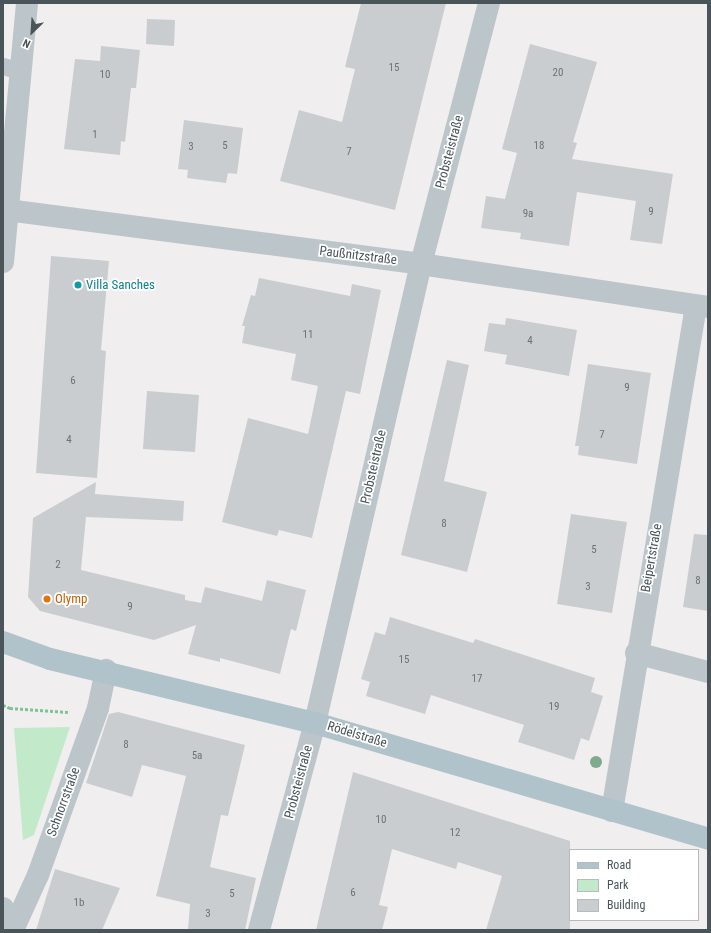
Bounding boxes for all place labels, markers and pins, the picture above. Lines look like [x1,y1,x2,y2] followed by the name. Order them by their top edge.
[86,277,155,293] place label: Villa Sanches
[73,280,83,290] marker: Villa Sanches
[55,591,87,607] place label: Olymp
[42,594,52,604] marker: Olymp

